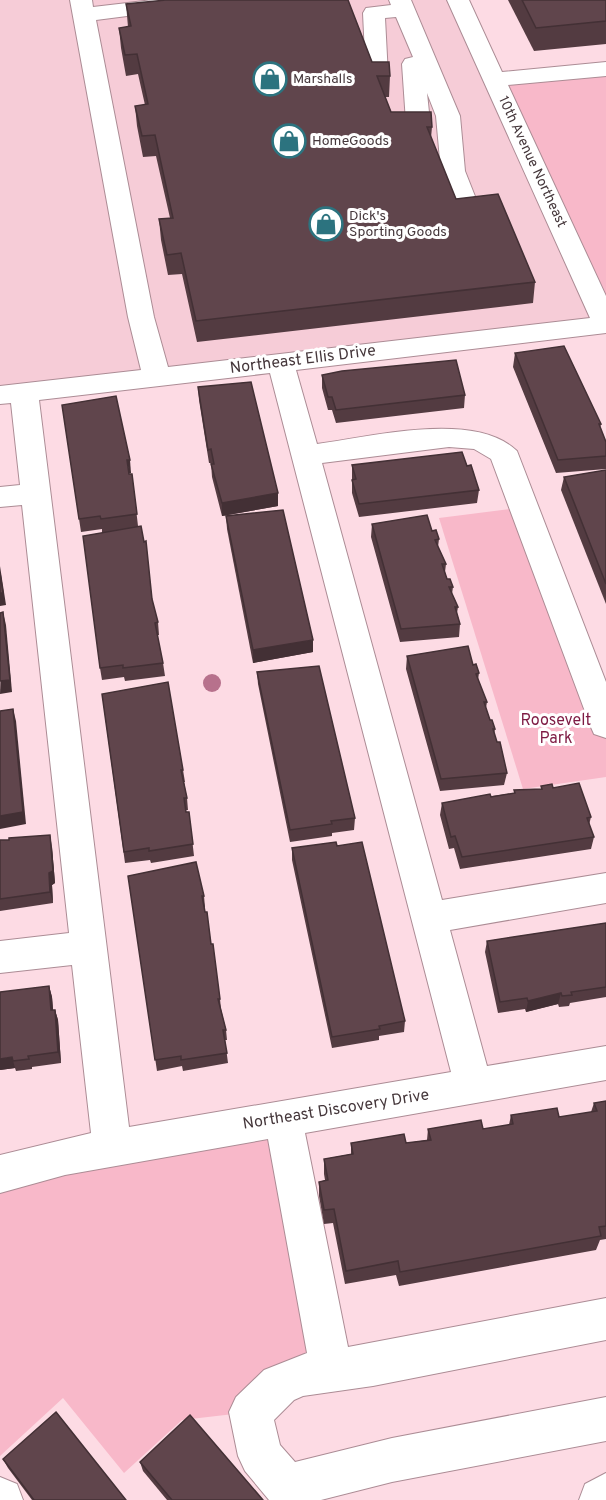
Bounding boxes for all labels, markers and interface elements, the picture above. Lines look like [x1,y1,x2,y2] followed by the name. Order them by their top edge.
[252,61,288,97] shop icon: Marshalls
[293,71,352,88] place label: Marshalls
[494,94,570,230] street label: 10th Avenue Northeast
[271,123,307,159] shop icon: HomeGoods
[312,133,389,150] place label: HomeGoods
[308,206,344,242] shop icon: Dick's Sporting Goods
[349,208,447,241] place label: Dick's Sporting Goods
[229,341,377,379] street label: Northeast Ellis Drive
[521,711,591,749] park label: Roosevelt Park
[241,1085,431,1135] street label: Northeast Discovery Drive

